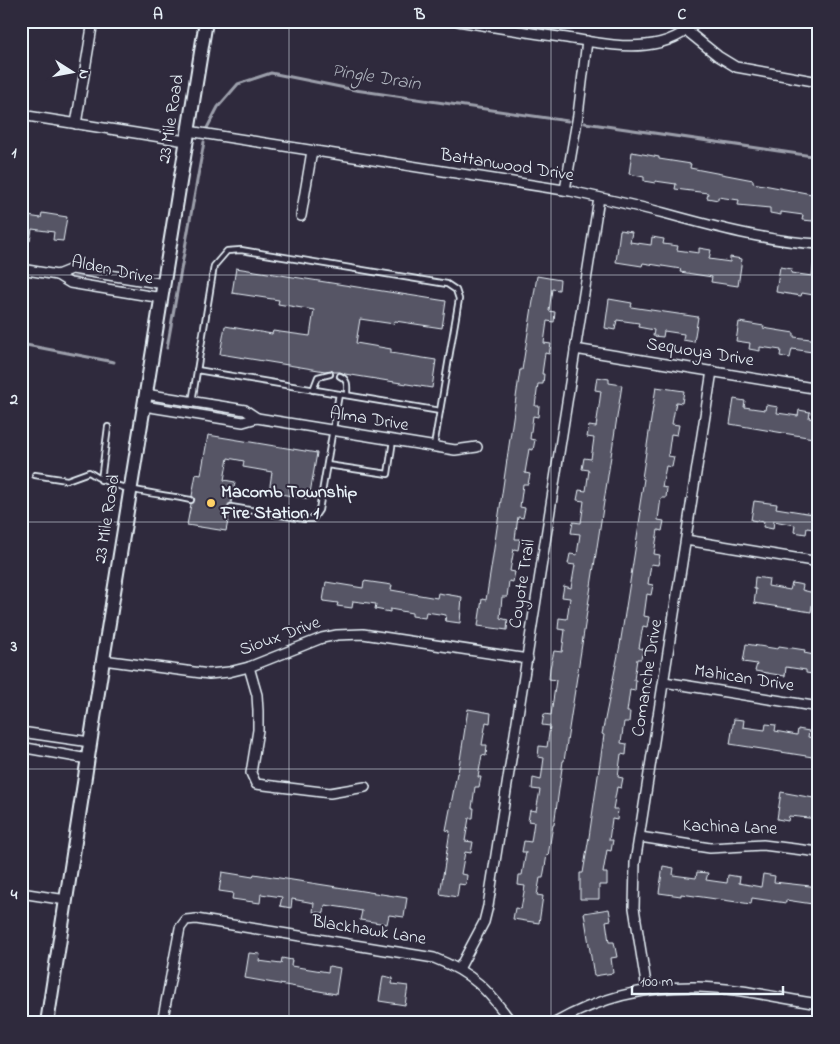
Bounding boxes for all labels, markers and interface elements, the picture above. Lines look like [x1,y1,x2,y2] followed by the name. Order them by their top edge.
[153,3,163,27] text: A
[414,3,426,27] text: B
[678,3,687,27] text: C
[48,48,98,98] north arrow
[329,58,423,99] water label: Pingle Drain
[72,68,94,81] text: N
[152,73,192,165] street label: 23 Mile Road
[11,141,17,165] text: 1
[437,142,577,190] street label: Battanwood Drive
[69,250,156,293] street label: Alden Drive
[644,332,757,374] street label: Sequoya Drive
[9,388,18,412] text: 2
[328,401,411,439] street label: Alma Drive
[88,473,128,565] street label: 23 Mile Road
[220,480,358,527] place label: Macomb Township Fire Station 1
[205,497,217,509] marker: Macomb Township Fire Station 1
[503,538,543,630] street label: Coyote Trail
[236,610,325,664] street label: Sioux Drive
[626,617,670,739] street label: Comanche Drive
[10,635,18,659] text: 3
[692,658,797,700] street label: Mahican Drive
[682,813,779,843] street label: Kachina Lane
[10,883,18,907] text: 4
[309,909,429,953] street label: Blackhawk Lane
[632,964,784,996] scale bar
[640,971,673,993] text: 100 m

